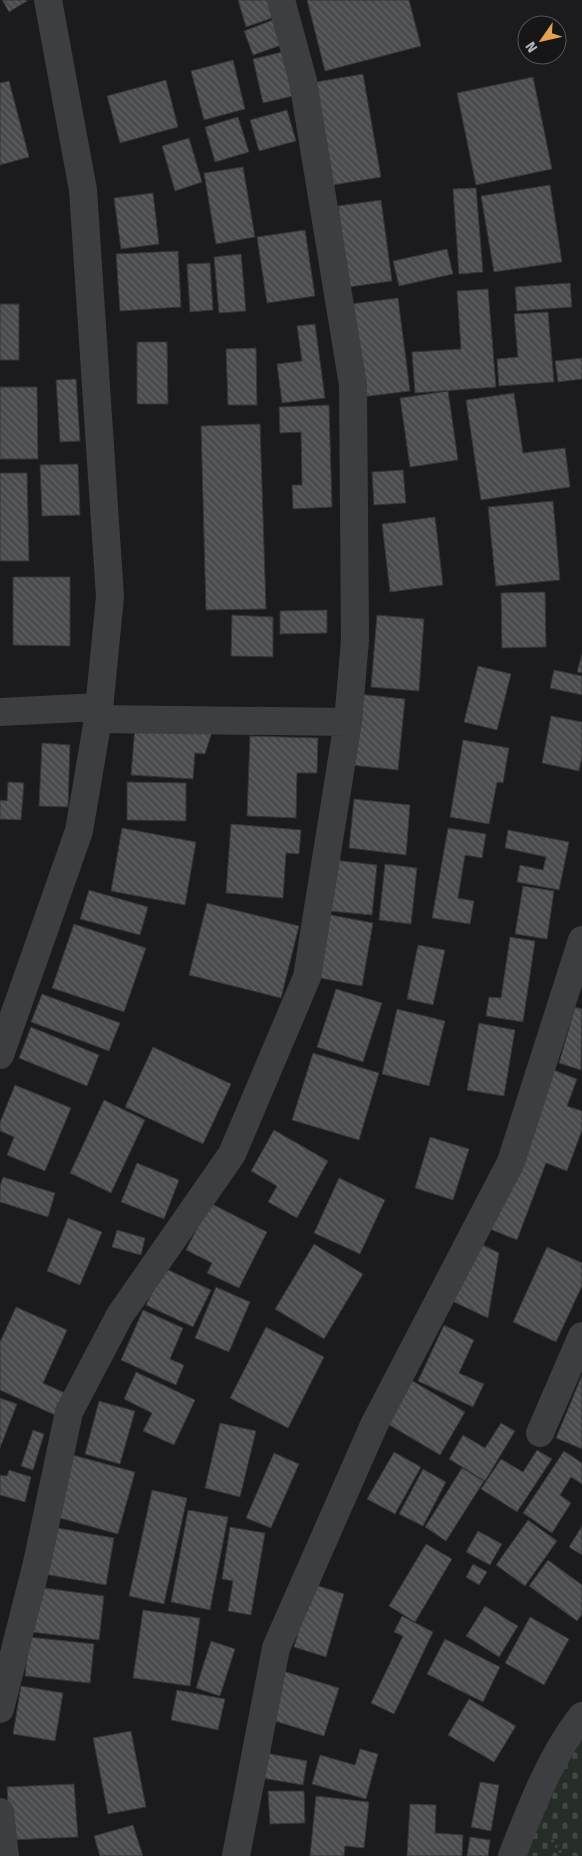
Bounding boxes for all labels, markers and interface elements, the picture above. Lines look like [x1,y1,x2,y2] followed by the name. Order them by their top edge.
[517,15,567,65] north arrow
[522,38,541,56] text: N

